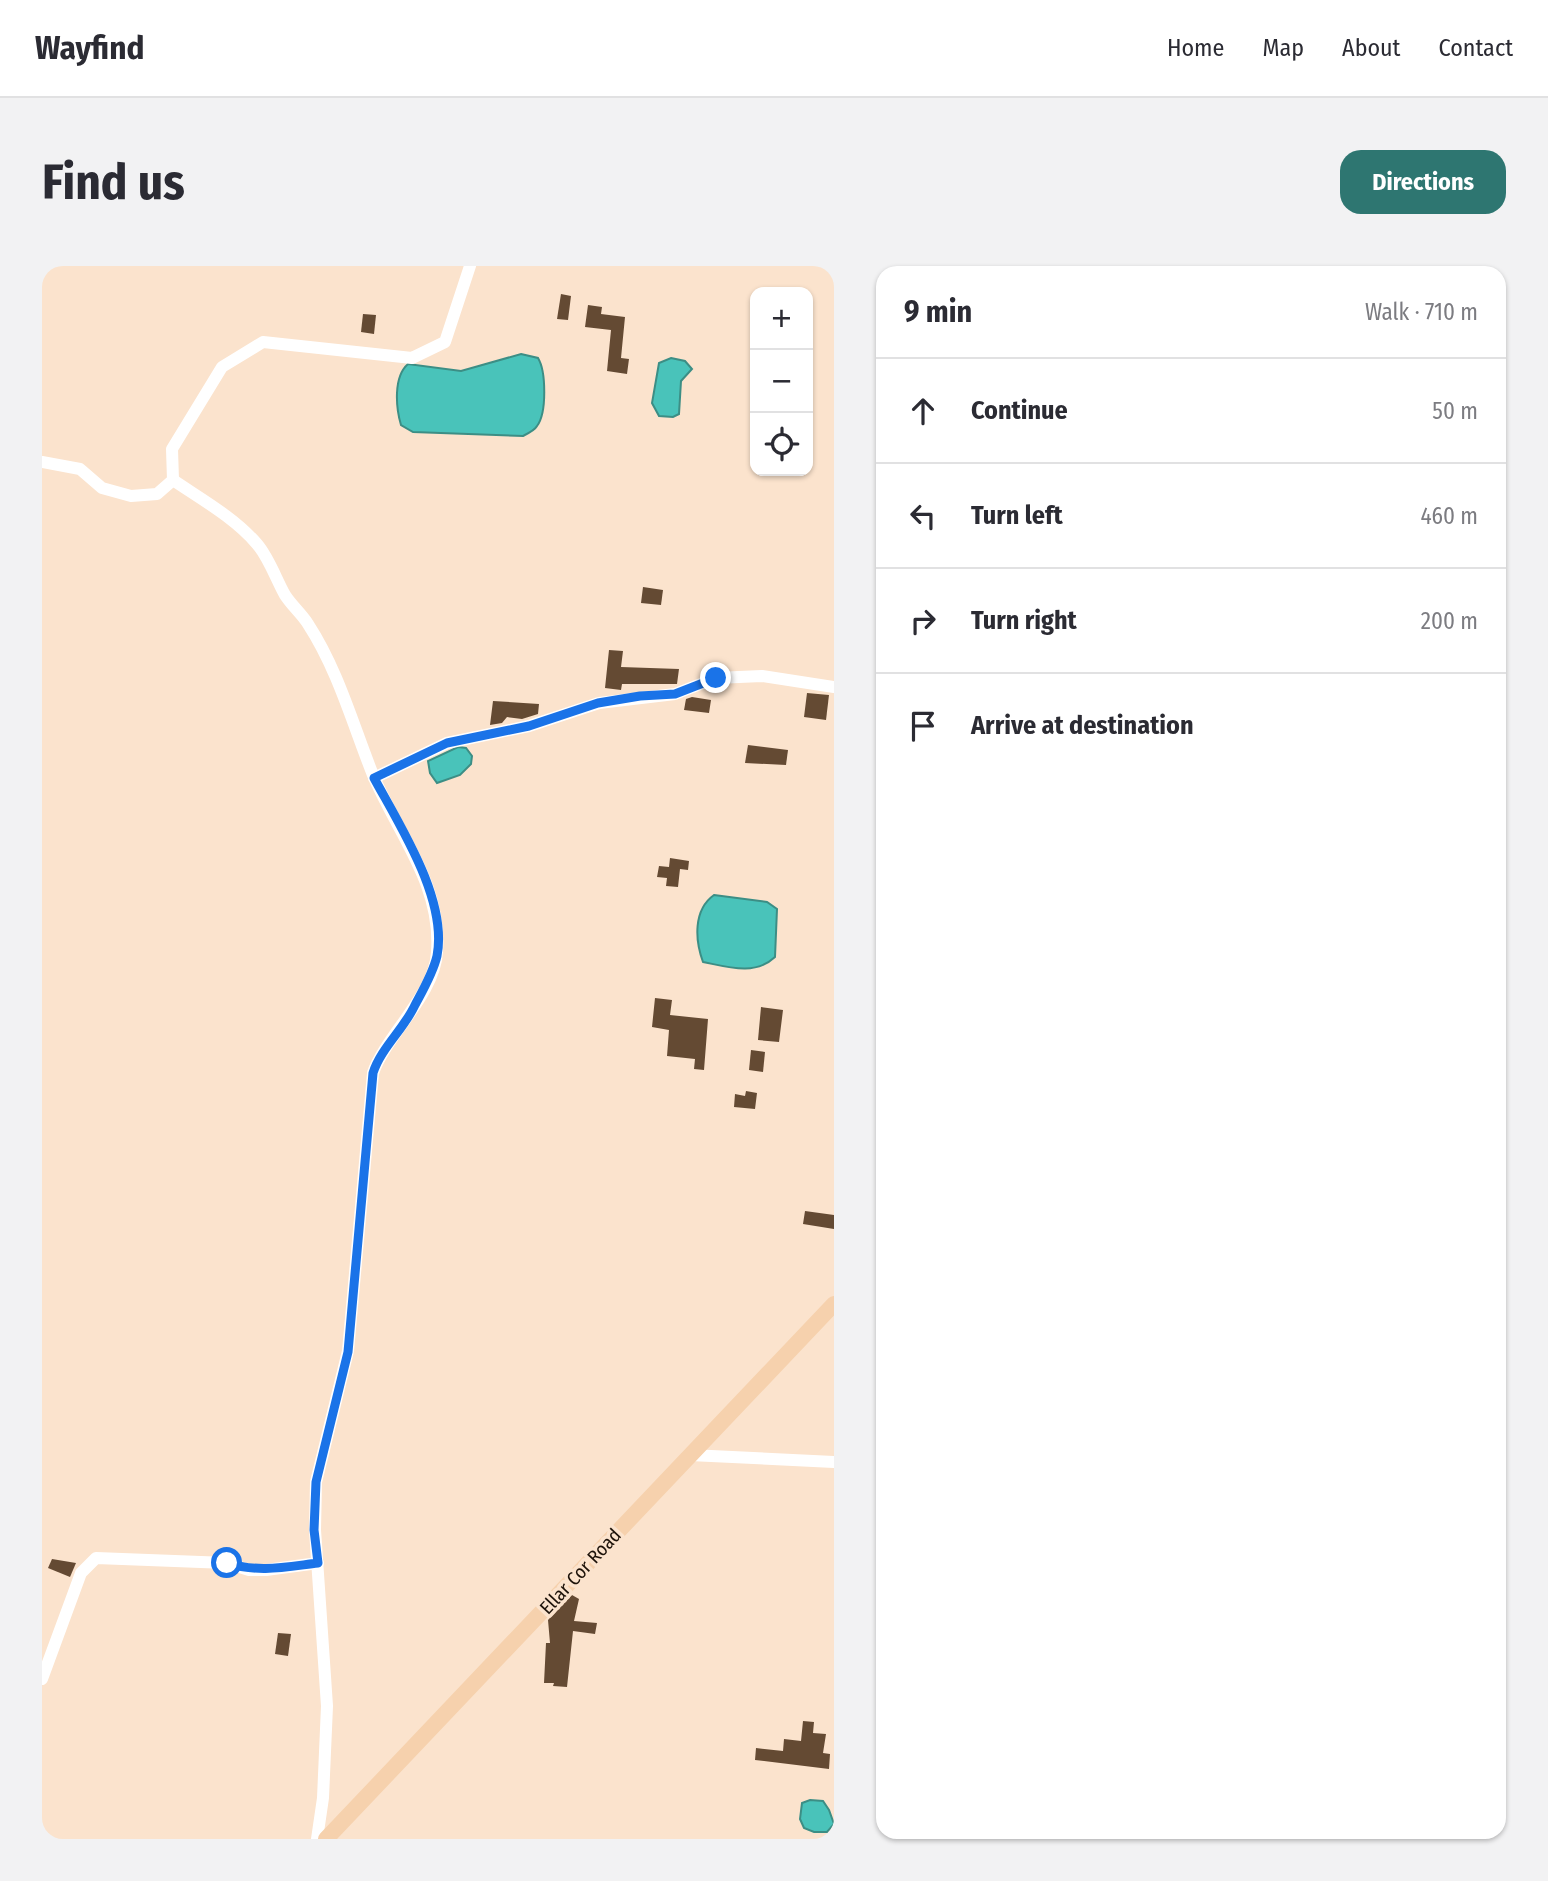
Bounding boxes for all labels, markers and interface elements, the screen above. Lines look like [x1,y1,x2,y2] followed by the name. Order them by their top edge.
[35,28,144,68] text: Wayfind
[1167,34,1224,62] text: Home
[1262,34,1304,62] text: Map
[1342,34,1400,62] text: About
[1438,34,1513,62] text: Contact
[1340,150,1506,214] button: Directions
[42,153,185,212] text: Find us
[750,287,813,476] map controls
[750,287,813,350] button: +
[904,294,972,330] text: 9 min
[1365,298,1478,326] text: Walk · 710 m
[750,350,813,413] button: −
[904,392,942,430] icon: ahead
[971,395,1068,426] text: Continue
[1432,397,1478,425] text: 50 m
[750,413,813,476] button: locate
[904,497,942,535] icon: left
[971,500,1063,531] text: Turn left
[1420,502,1478,530] text: 460 m
[904,602,942,640] icon: right
[971,605,1077,636] text: Turn right
[1421,607,1478,635] text: 200 m
[700,662,731,693] route end
[904,707,942,745] icon: arrive
[971,710,1194,741] text: Arrive at destination
[535,1524,626,1619] street label: Ellar Cor Road
[211,1547,242,1578] route start

